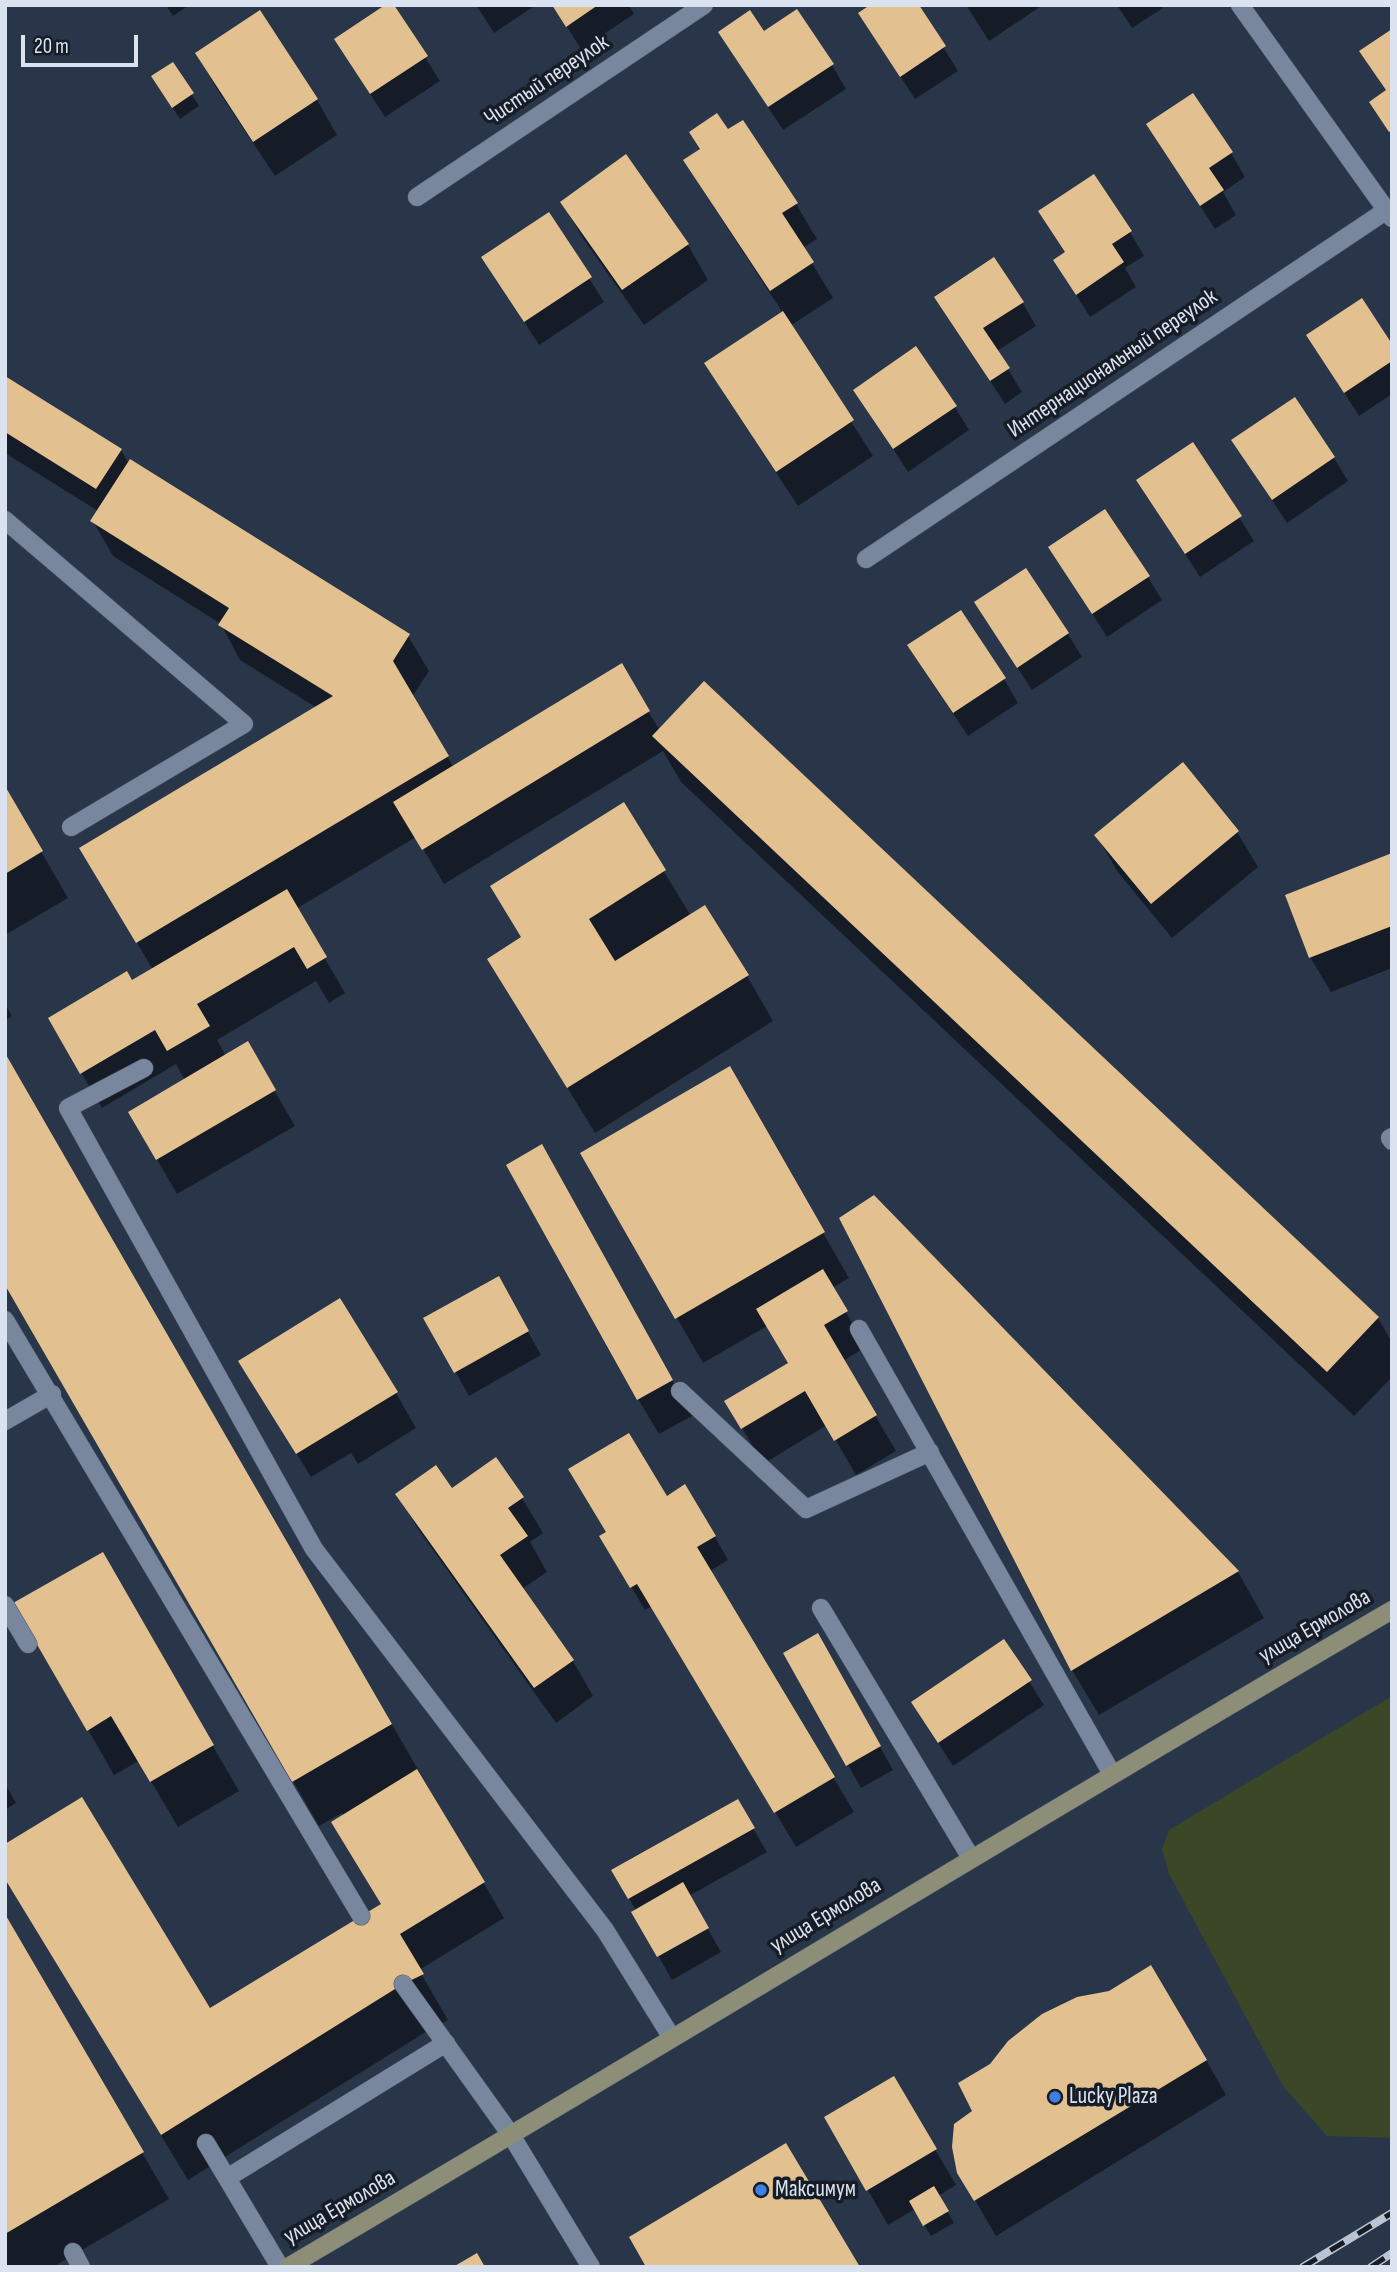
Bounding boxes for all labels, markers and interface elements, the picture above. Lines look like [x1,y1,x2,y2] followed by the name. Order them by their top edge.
[24,21,142,65] scale bar
[480,29,614,133] street label: Чистый переулок
[34,34,69,59] text: 20 m
[1003,284,1223,444] street label: Интернациональный переулок
[1254,1584,1376,1670] street label: улица Ермолова
[766,1872,886,1960] street label: улица Ермолова
[1069,2083,1158,2111] place label: Lucky Plaza
[1047,2089,1063,2105] marker: Lucky Plaza
[279,2165,401,2251] street label: улица Ермолова
[775,2176,856,2204] place label: Максимум
[753,2182,769,2198] marker: Максимум

